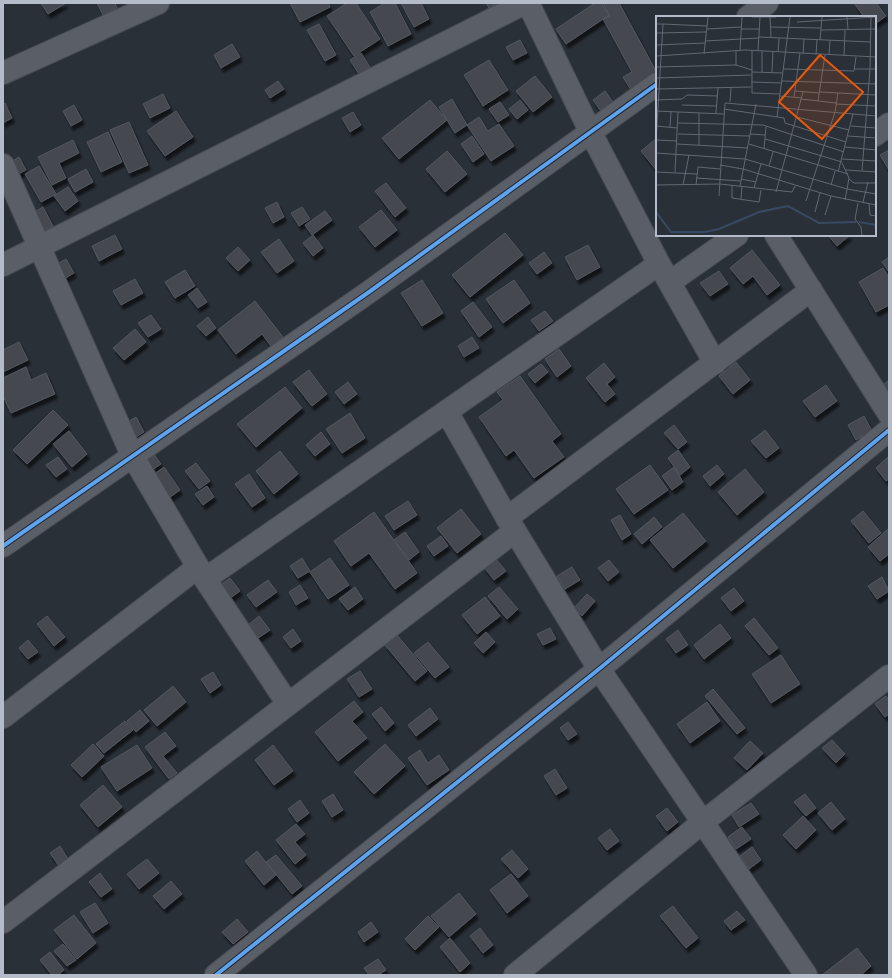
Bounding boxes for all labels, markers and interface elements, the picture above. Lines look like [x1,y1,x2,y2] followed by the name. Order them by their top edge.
[656,16,876,236] inset map

